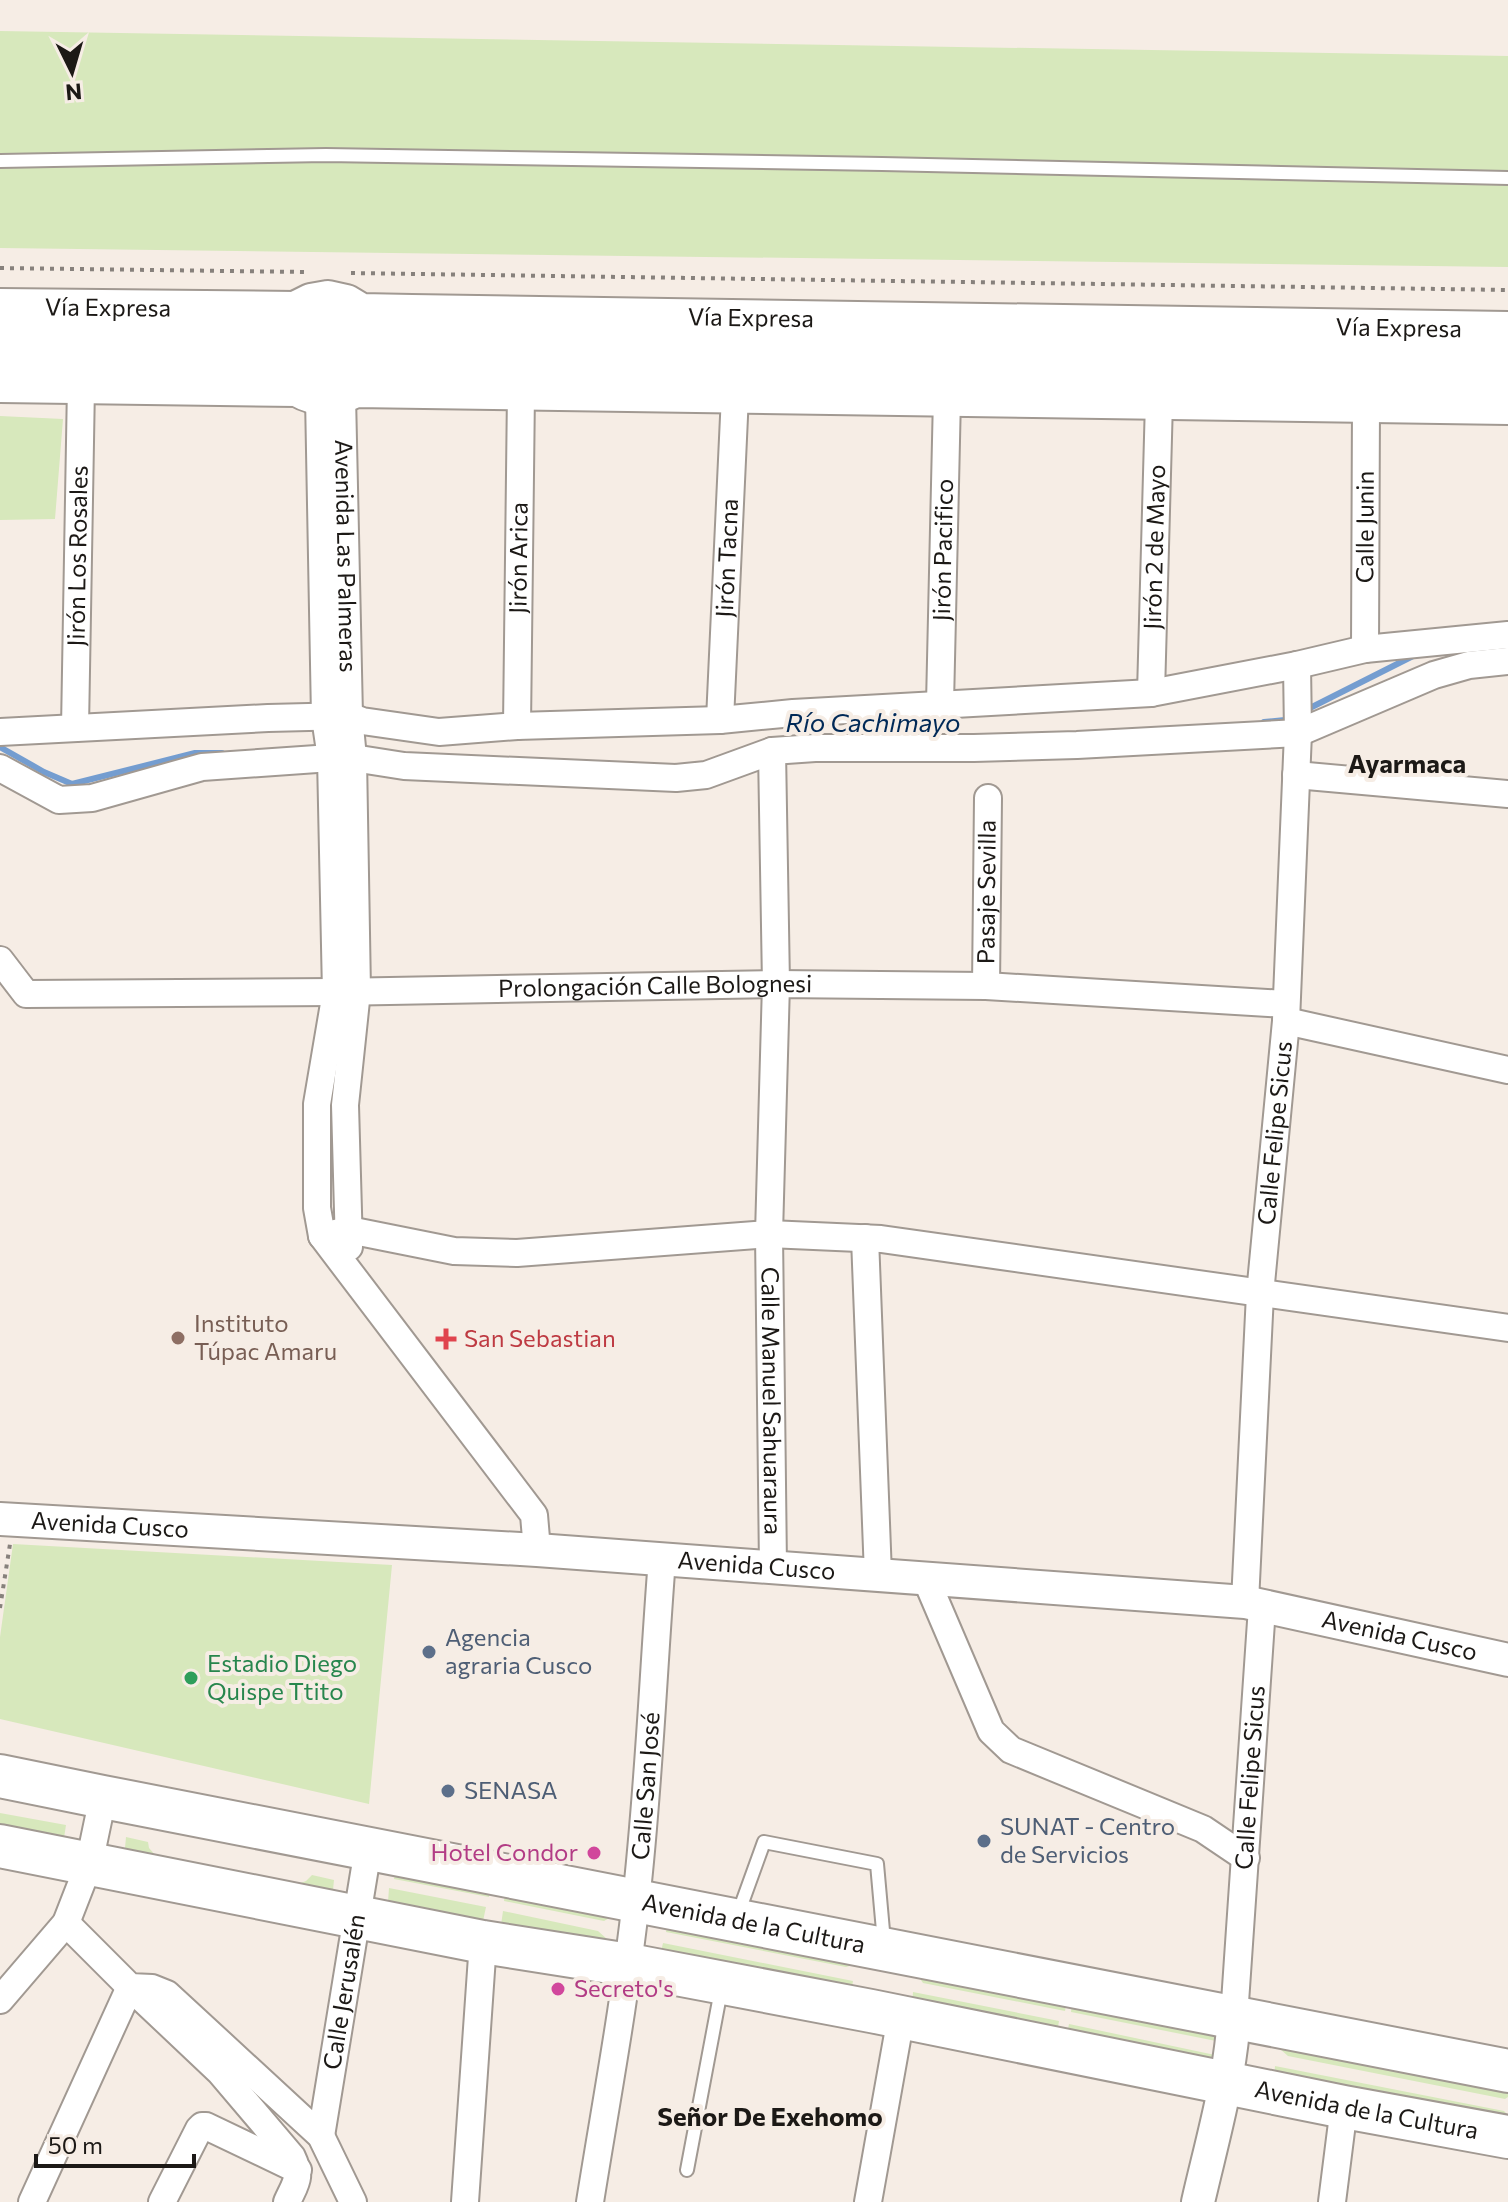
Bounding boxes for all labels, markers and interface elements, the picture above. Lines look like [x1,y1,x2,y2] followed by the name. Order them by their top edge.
[32,32,112,112] north arrow
[64,78,83,107] text: N
[45,291,171,322] street label: Vía Expresa
[688,301,814,332] street label: Vía Expresa
[1336,311,1462,342] street label: Vía Expresa
[330,439,364,673] street label: Avenida Las Palmeras
[1137,464,1170,630] street label: Jirón 2 de Mayo
[60,465,93,647] street label: Jirón Los Rosales
[1349,471,1379,583] street label: Calle Junin
[926,478,958,622] street label: Jirón Pacifico
[709,498,743,618] street label: Jirón Tacna
[502,502,533,614] street label: Jirón Arica
[786,706,960,737] water label: Río Cachimayo
[1348,747,1466,778] district label: Ayarmaca
[970,820,1001,964] street label: Pasaje Sevilla
[498,968,812,1002] street label: Prolongación Calle Bolognesi
[1251,1040,1297,1226] street label: Calle Felipe Sicus
[756,1267,789,1535] street label: Calle Manuel Sahuaraura
[194,1308,337,1365] place label: Instituto Túpac Amaru
[464,1323,616,1352] place label: San Sebastian
[435,1328,457,1350] marker: San Sebastian
[169,1329,187,1347] marker: Instituto Túpac Amaru
[30,1505,190,1543] street label: Avenida Cusco
[677,1544,837,1585] street label: Avenida Cusco
[1319,1603,1480,1666] street label: Avenida Cusco
[445,1622,592,1679] place label: Agencia agraria Cusco
[420,1643,438,1661] marker: Agencia agraria Cusco
[207,1648,357,1705] place label: Estadio Diego Quispe Ttito
[182,1669,200,1687] marker: Estadio Diego Quispe Ttito
[1228,1684,1270,1871] street label: Calle Felipe Sicus
[624,1711,665,1861] street label: Calle San José
[464,1775,558,1804] place label: SENASA
[439,1782,457,1800] marker: SENASA
[1000,1811,1175,1868] place label: SUNAT - Centro de Servicios
[975,1832,993,1850] marker: SUNAT - Centro de Servicios
[431,1837,578,1866] place label: Hotel Condor
[585,1844,603,1862] marker: Hotel Condor
[640,1886,868,1958] street label: Avenida de la Cultura
[316,1912,370,2072] street label: Calle Jerusalén
[574,1973,674,2002] place label: Secreto's
[549,1980,567,1998] marker: Secreto's
[1253,2073,1481,2144] street label: Avenida de la Cultura
[657,2100,883,2131] district label: Señor De Exehomo
[36,2118,194,2168] scale bar
[48,2130,103,2159] text: 50 m

